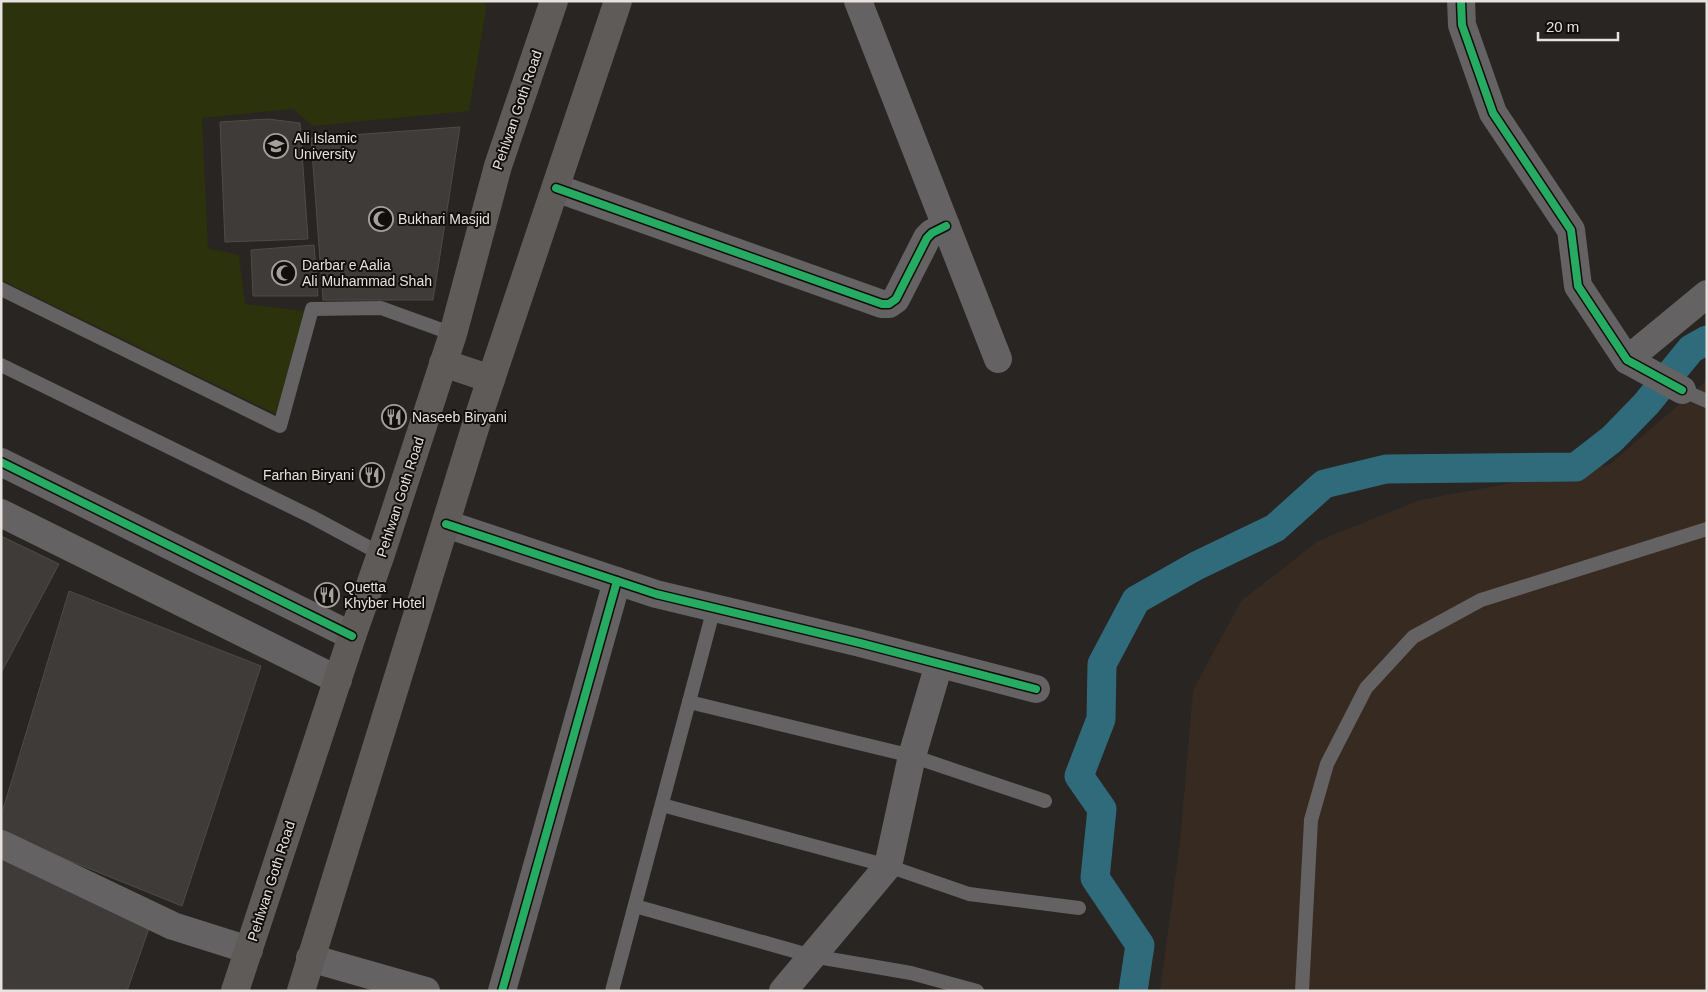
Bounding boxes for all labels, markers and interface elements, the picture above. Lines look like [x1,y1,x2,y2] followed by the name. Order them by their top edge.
[1538,10,1618,42] scale bar
[1546,18,1579,35] text: 20 m
[489,48,545,172] street label: Pehlwan Goth Road
[294,130,357,162] place label: Ali Islamic University
[263,133,289,159] school or university icon: Ali Islamic University
[368,206,394,232] mosque icon: Bukhari Masjid
[398,211,490,227] place label: Bukhari Masjid
[302,257,432,289] place label: Darbar e Aalia Ali Muhammad Shah
[271,260,297,286] mosque icon: Darbar e Aalia Ali Muhammad Shah
[381,404,407,430] restaurant icon: Naseeb Biryani
[412,409,507,425] place label: Naseeb Biryani
[373,435,427,559] street label: Pehlwan Goth Road
[359,462,385,488] restaurant icon: Farhan Biryani
[263,467,354,483] place label: Farhan Biryani
[344,579,425,611] place label: Quetta Khyber Hotel
[314,582,340,608] restaurant icon: Quetta Khyber Hotel
[244,819,298,943] street label: Pehlwan Goth Road

